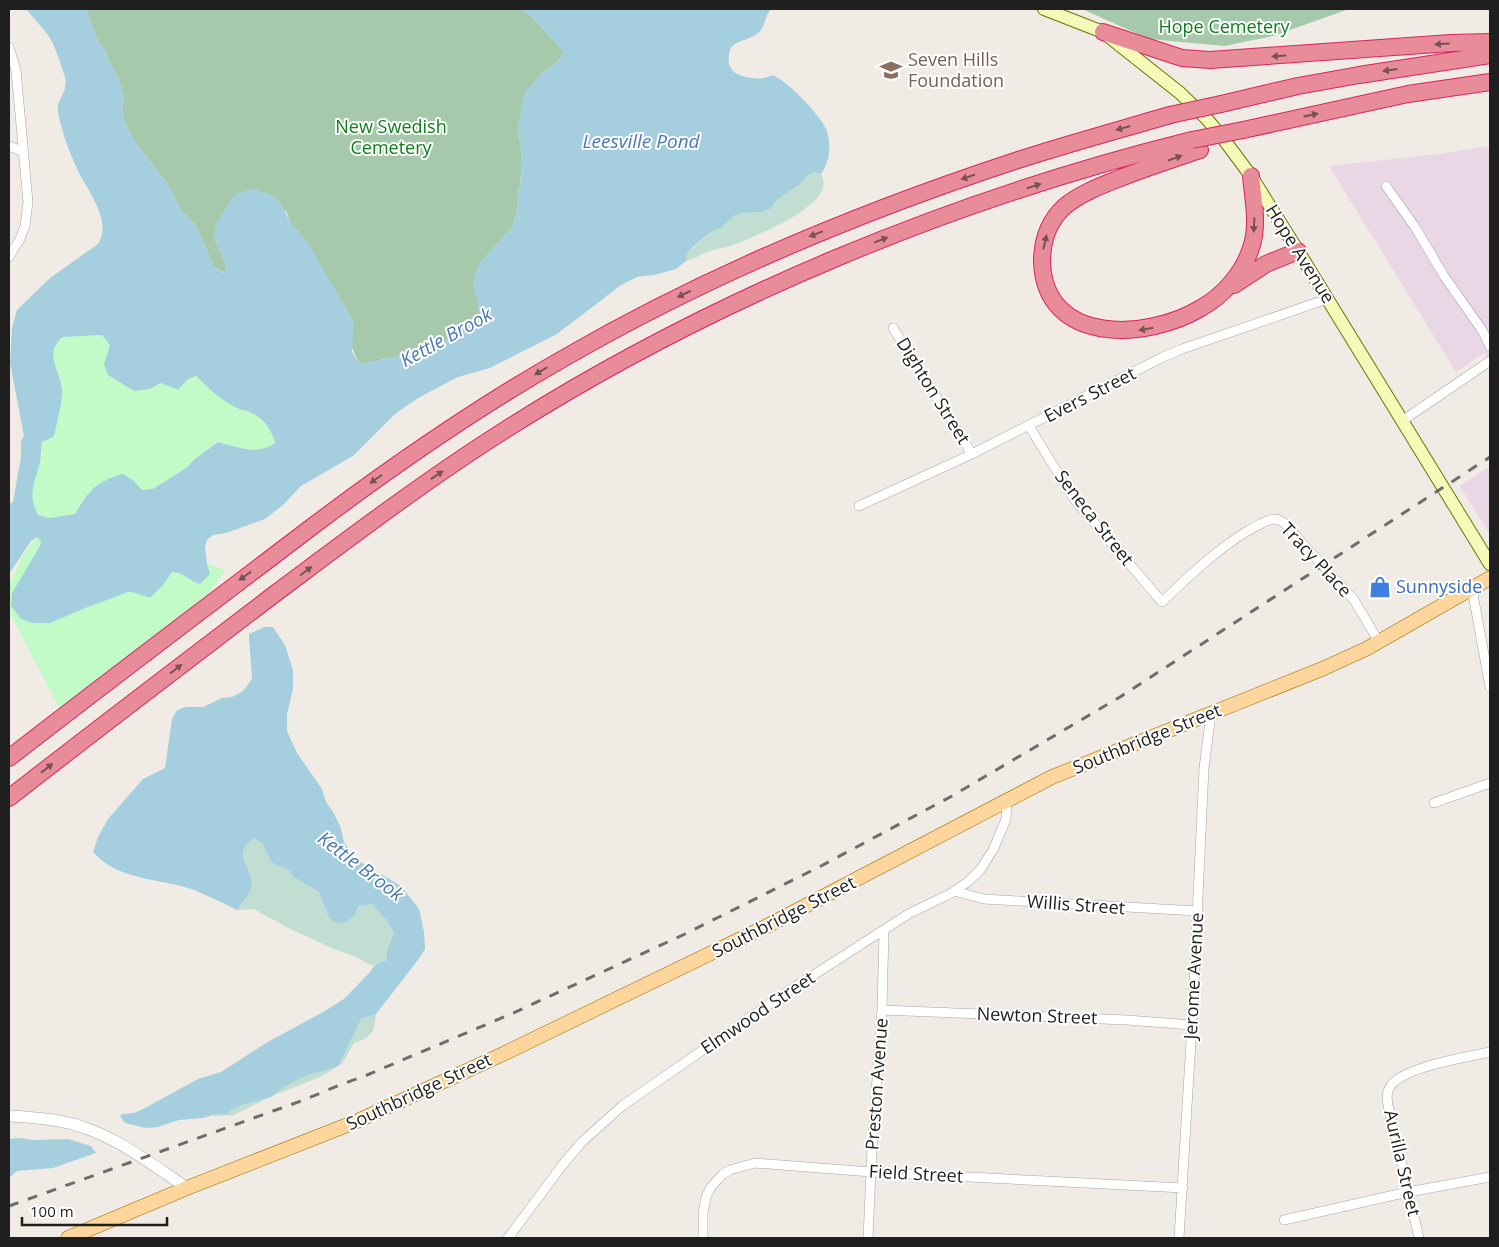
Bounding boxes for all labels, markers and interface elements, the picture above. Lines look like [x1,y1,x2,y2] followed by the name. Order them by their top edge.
[1158,14,1290,38] park label: Hope Cemetery
[1433,41,1449,49] one-way arrow
[908,47,1004,92] place label: Seven Hills Foundation
[1271,52,1287,60] one-way arrow
[878,57,904,83] school or university icon: Seven Hills Foundation
[1382,66,1398,74] one-way arrow
[1303,111,1318,119] one-way arrow
[335,114,447,159] park label: New Swedish Cemetery
[1116,125,1131,133] one-way arrow
[582,128,701,154] water label: Leesville Pond
[1168,154,1183,161] one-way arrow
[961,174,976,181] one-way arrow
[1027,182,1042,190] one-way arrow
[1261,199,1341,308] street label: Hope Avenue
[1250,217,1258,233] one-way arrow
[808,230,823,238] one-way arrow
[1041,234,1049,249] one-way arrow
[874,236,888,244] one-way arrow
[677,291,691,299] one-way arrow
[395,301,497,373] water label: Kettle Brook
[1138,325,1154,333] one-way arrow
[891,333,976,448] street label: Dighton Street
[1040,361,1140,427] street label: Evers Street
[534,367,548,376] one-way arrow
[1050,465,1140,570] street label: Seneca Street
[430,470,443,480] one-way arrow
[369,474,382,484] one-way arrow
[1276,517,1357,602] street label: Tracy Place
[299,566,313,576] one-way arrow
[238,571,252,581] one-way arrow
[1367,574,1393,600] shop icon: Sunnyside
[1396,574,1482,598] place label: Sunnyside
[169,664,183,674] one-way arrow
[1069,697,1224,779] street label: Southbridge Street
[40,763,54,773] one-way arrow
[313,825,410,907] water label: Kettle Brook
[708,870,859,963] street label: Southbridge Street
[1026,889,1126,919] street label: Willis Street
[1178,912,1208,1042] street label: Jerome Avenue
[696,965,819,1059] street label: Elmwood Street
[976,1001,1098,1029] street label: Newton Street
[859,1017,893,1151] street label: Preston Avenue
[342,1047,495,1135] street label: Southbridge Street
[1379,1107,1427,1218] street label: Aurilla Street
[868,1159,964,1187] street label: Field Street
[22,1194,168,1226] scale bar
[30,1201,74,1221] text: 100 m

